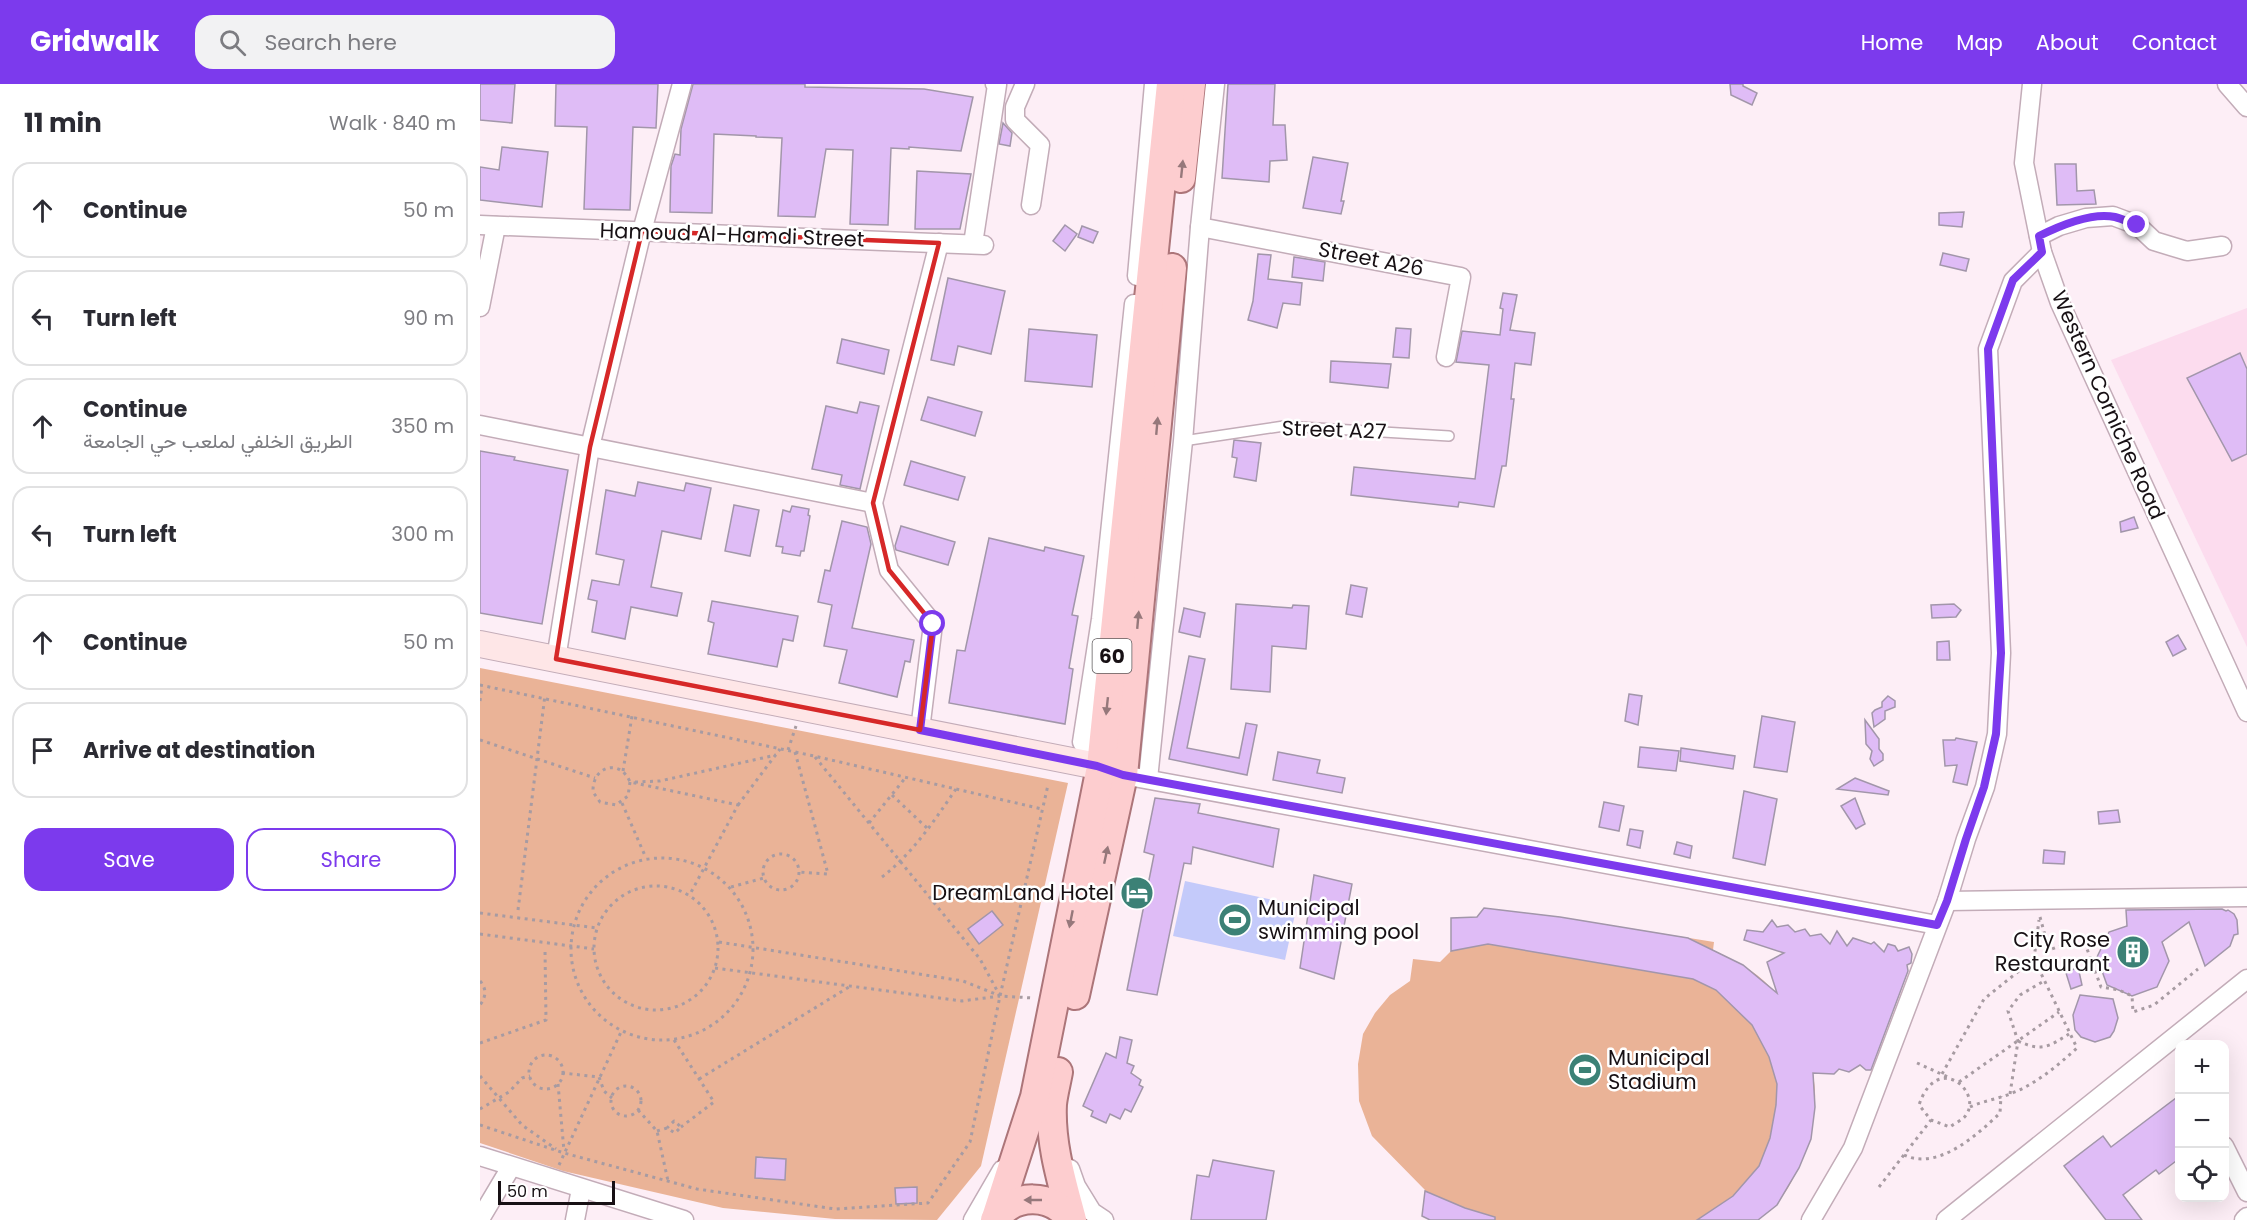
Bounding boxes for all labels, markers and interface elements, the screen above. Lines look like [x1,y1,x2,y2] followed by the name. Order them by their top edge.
[195,15,615,69] search box
[30,22,159,61] text: Gridwalk
[216,26,249,59] icon: search
[264,27,397,58] text: Search here
[1861,28,1923,57] text: Home
[1956,28,2003,57] text: Map
[2036,28,2099,57] text: About
[2132,28,2217,57] text: Contact
[24,105,102,141] text: 11 min
[329,109,456,137] text: Walk · 840 m
[1177,160,1187,179] one-way arrow
[26,194,59,227] icon: ahead
[83,195,187,226] text: Continue
[403,196,454,224] text: 50 m
[2123,211,2149,237] route end
[599,215,865,254] street label: Hamoud Al-Hamdi Street
[1316,234,1426,283] street label: Street A26
[2045,286,2172,524] street label: Western Corniche Road
[26,302,59,335] icon: left
[83,303,177,334] text: Turn left
[403,304,454,332] text: 90 m
[83,394,187,425] text: Continue
[26,410,59,443] icon: ahead
[391,412,454,440] text: 350 m
[1281,413,1387,446] street label: Street A27
[1152,416,1162,435] one-way arrow
[83,427,353,455] text: الطريق الخلفي لملعب حي الجامعة
[26,518,59,551] icon: left
[83,519,177,550] text: Turn left
[391,520,454,548] text: 300 m
[919,610,945,636] route start
[1133,611,1143,630] one-way arrow
[26,626,59,659] icon: ahead
[83,627,187,658] text: Continue
[403,628,454,656] text: 50 m
[1092,639,1132,673] road number: 60
[1102,697,1112,716] one-way arrow
[26,734,59,767] icon: arrive
[83,735,315,766] text: Arrive at destination
[24,828,234,891] button: Save
[246,828,456,891] button: Share
[1102,845,1111,864] one-way arrow
[1119,875,1155,911] hotel icon: DreamLand Hotel
[932,878,1114,907] place label: DreamLand Hotel
[1258,893,1419,946] place label: Municipal swimming pool
[1217,902,1253,938] sports icon: Municipal swimming pool
[1066,910,1075,929] one-way arrow
[1995,925,2110,978] place label: City Rose Restaurant
[2115,934,2151,970] building icon: City Rose Restaurant
[2175,1040,2229,1202] map controls
[2175,1040,2229,1094] button: +
[1608,1043,1710,1096] place label: Municipal Stadium
[1567,1052,1603,1088] sports icon: Municipal Stadium
[2175,1094,2229,1148] button: −
[2175,1148,2229,1202] button: locate
[498,1178,615,1206] scale bar
[507,1180,548,1203] text: 50 m
[1023,1195,1042,1205] one-way arrow

